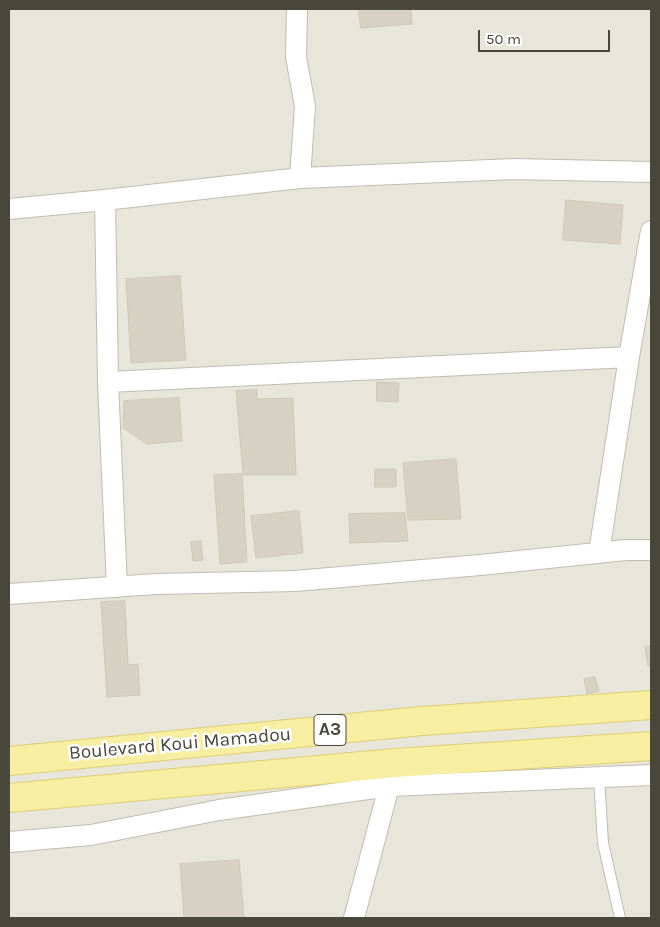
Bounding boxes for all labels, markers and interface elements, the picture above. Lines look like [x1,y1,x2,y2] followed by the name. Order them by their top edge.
[480,20,612,52] scale bar
[486,30,521,48] text: 50 m
[314,714,346,746] road number: A3
[68,723,292,765] street label: Boulevard Koui Mamadou

